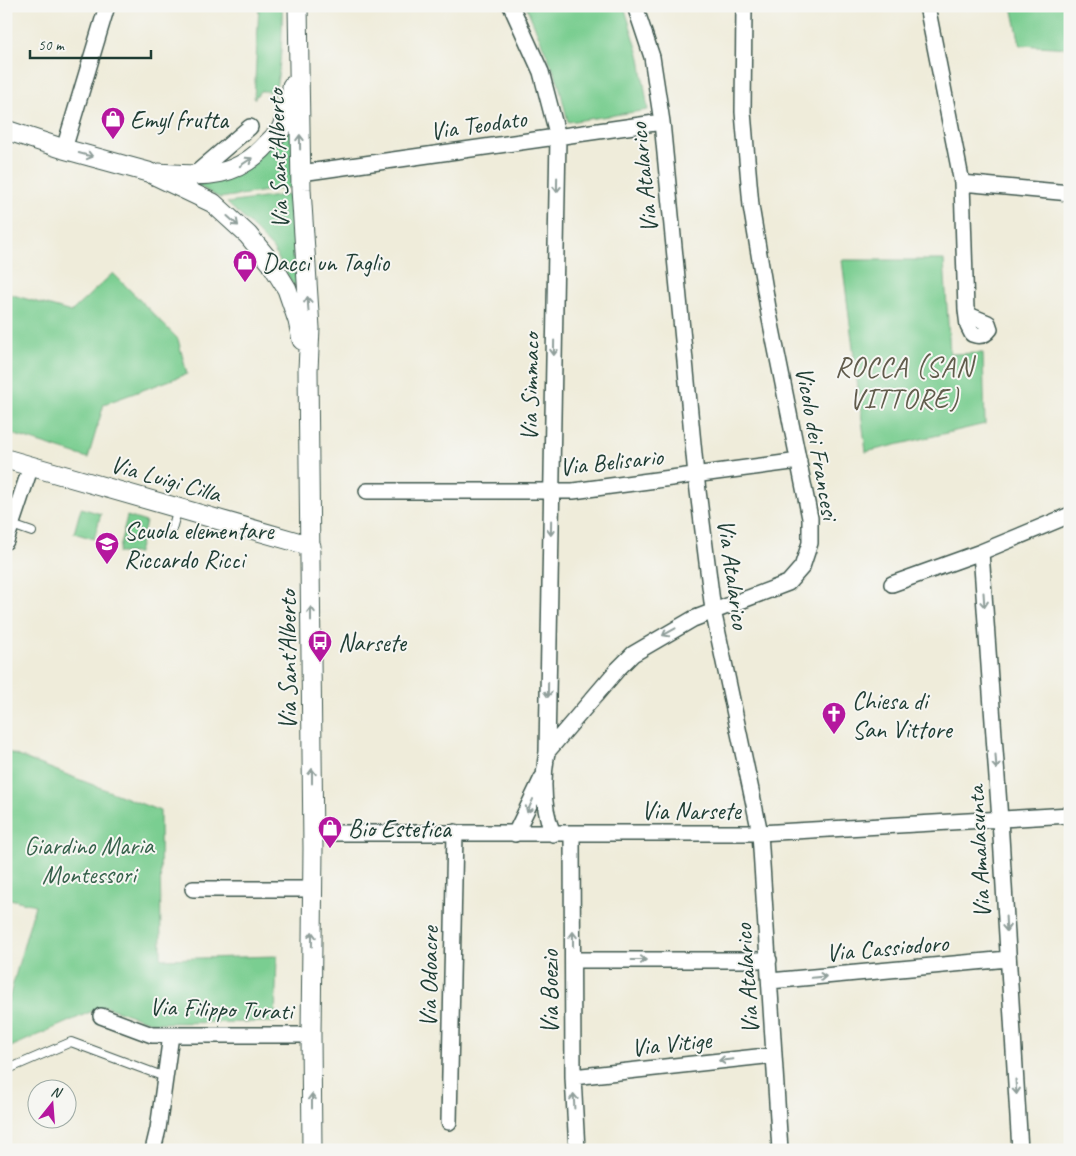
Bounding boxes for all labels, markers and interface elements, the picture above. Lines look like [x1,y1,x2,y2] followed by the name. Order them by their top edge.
[30,28,151,60] scale bar
[38,36,65,55] text: 50 m
[259,85,296,229] street label: Via Sant'Alberto
[428,102,530,148] street label: Via Teodato
[130,104,230,136] place label: Emyl frutta
[100,106,126,140] shop icon: Emyl frutta
[622,120,666,235] street label: Via Atalarico
[295,134,305,150] one-way arrow
[78,151,94,161] one-way arrow
[239,157,253,167] one-way arrow
[552,177,562,193] one-way arrow
[226,215,239,227] one-way arrow
[262,247,390,279] place label: Dacci un Taglio
[232,249,258,283] shop icon: Dacci un Taglio
[304,296,313,312] one-way arrow
[513,329,547,441] street label: Via Simmaco
[549,340,559,356] one-way arrow
[835,349,977,416] district label: ROCCA (SAN VITTORE)
[788,364,847,525] street label: Vicolo dei Francesi
[558,441,666,483] street label: Via Belisario
[107,448,227,511] street label: Via Luigi Cilla
[124,515,275,576] place label: Scuola elementare Riccardo Ricci
[709,517,757,632] street label: Via Atalarico
[546,520,556,536] one-way arrow
[94,531,120,565] school or university icon: Scuola elementare Riccardo Ricci
[272,587,304,730] street label: Via Sant'Alberto
[980,592,989,608] one-way arrow
[306,606,316,622] one-way arrow
[338,627,408,659] place label: Narsete
[663,628,677,638] one-way arrow
[307,629,333,663] bus stop icon: Narsete
[543,682,553,698] one-way arrow
[852,685,953,746] place label: Chiesa di San Vittore
[821,701,847,735] church icon: Chiesa di San Vittore
[991,754,1001,770] one-way arrow
[308,768,317,784] one-way arrow
[959,782,998,919] street label: Via Amalasunta
[641,795,743,827] street label: Via Narsete
[524,798,534,813] one-way arrow
[348,813,453,845] place label: Bio Estetica
[317,815,343,849] shop icon: Bio Estetica
[24,830,156,891] park label: Giardino Maria Montessori
[1001,916,1010,932] one-way arrow
[727,921,767,1035] street label: Via Atalarico
[412,924,446,1028] street label: Via Odoacre
[825,927,951,969] street label: Via Cassiodoro
[308,931,317,947] one-way arrow
[568,931,578,947] one-way arrow
[534,949,566,1034] street label: Via Boezio
[631,955,647,965] one-way arrow
[811,972,827,982] one-way arrow
[149,991,297,1028] street label: Via Filippo Turati
[630,1024,714,1064] street label: Via Vitige
[718,1055,734,1065] one-way arrow
[28,1078,78,1128] north arrow
[1011,1078,1020,1094] one-way arrow
[49,1083,65,1102] text: N
[307,1093,317,1110] one-way arrow
[570,1093,579,1109] one-way arrow

